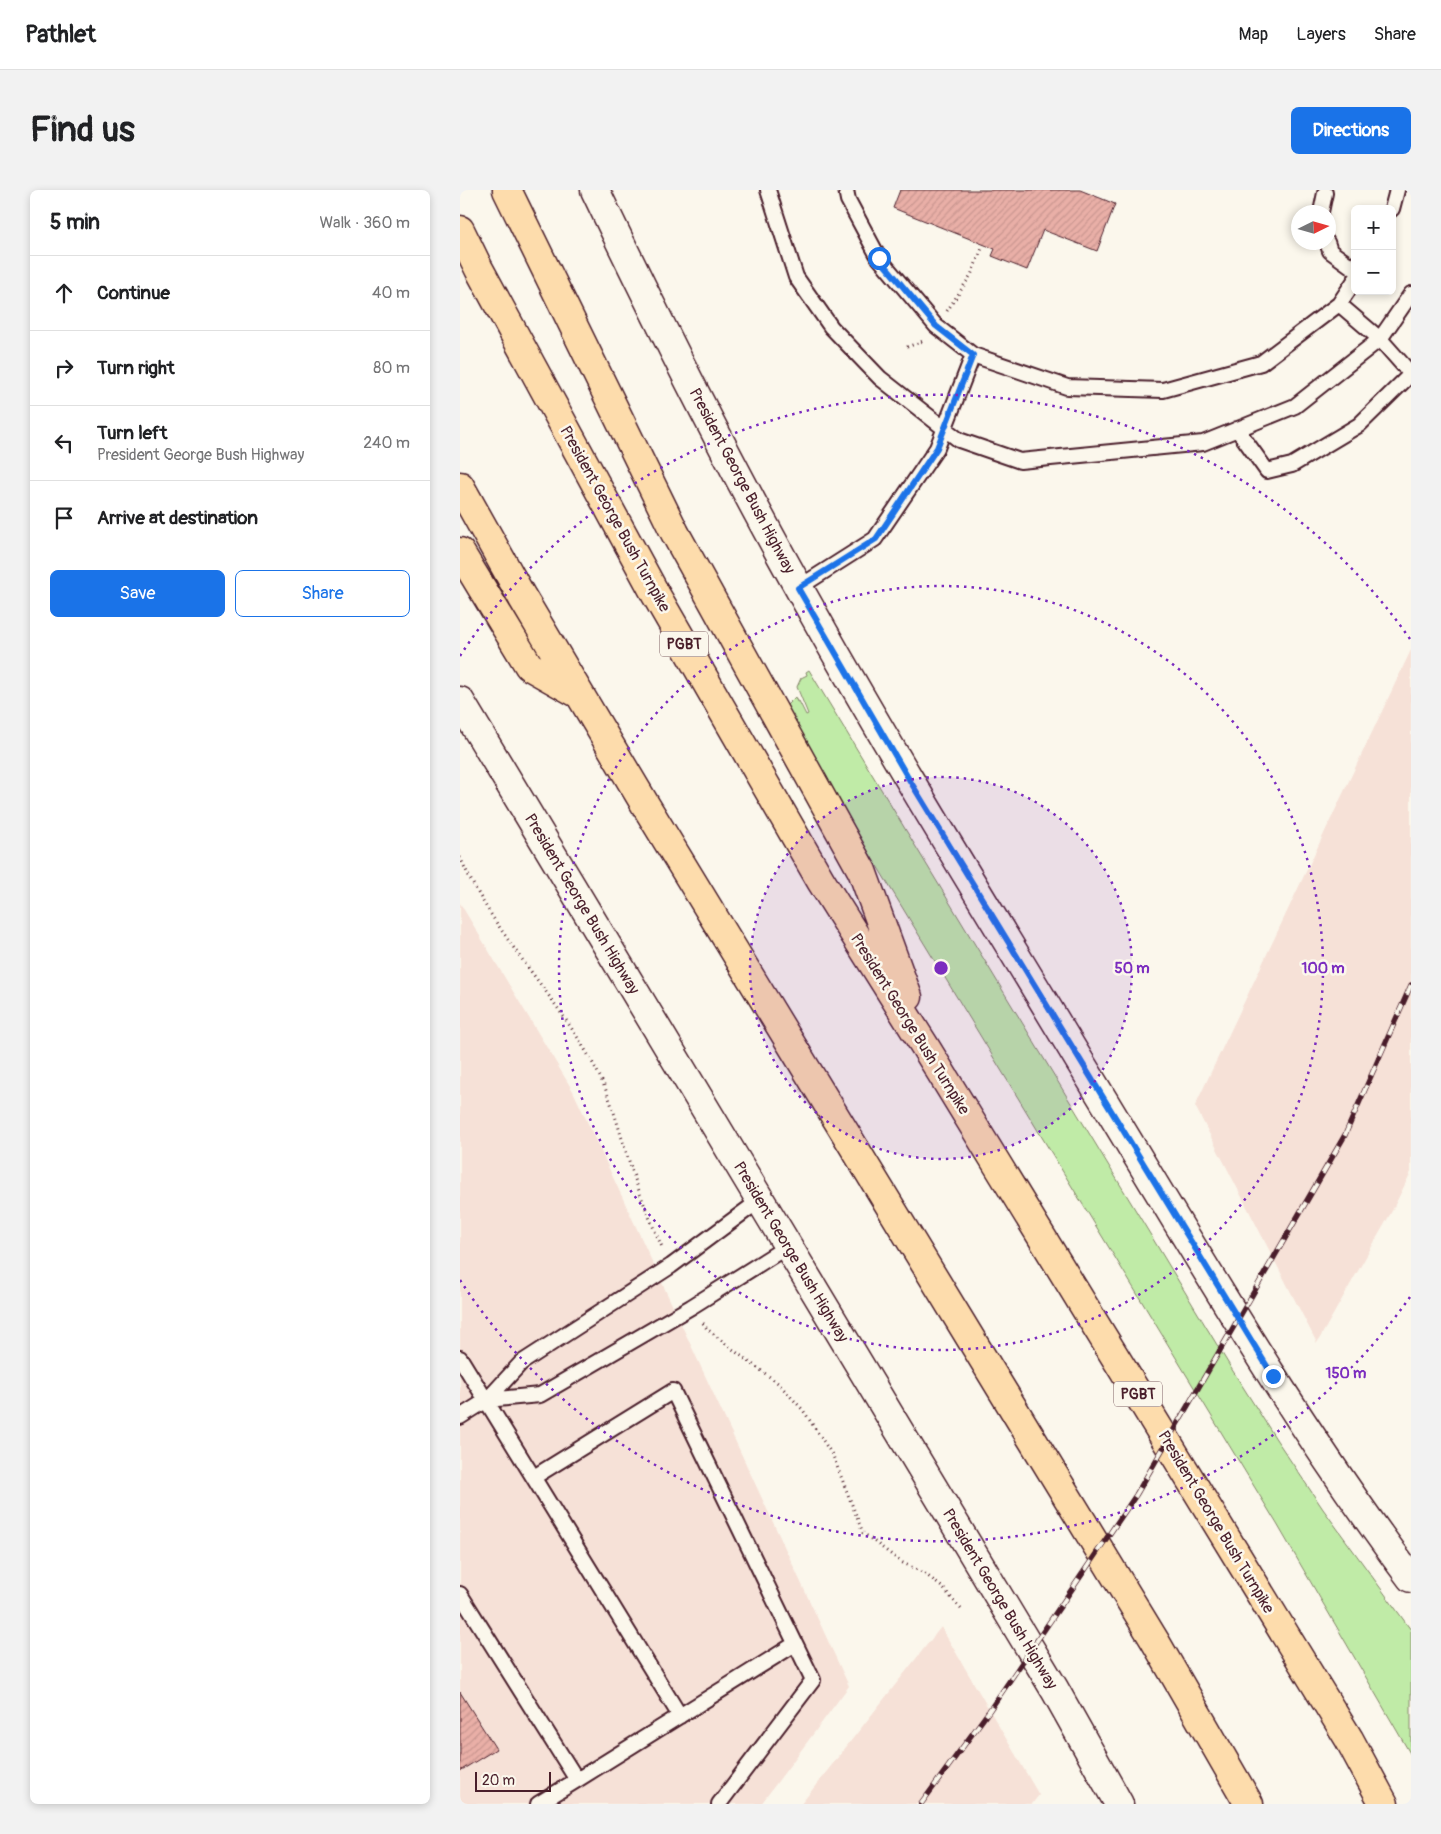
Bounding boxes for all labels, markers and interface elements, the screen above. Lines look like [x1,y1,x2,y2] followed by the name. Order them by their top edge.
[25,20,96,49] text: Pathlet
[1239,23,1268,46] text: Map
[1296,23,1346,46] text: Layers
[1374,23,1416,46] text: Share
[1291,107,1411,154] button: Directions
[30,108,135,152] text: Find us
[1291,205,1336,250] north arrow
[1351,205,1396,295] map controls
[1351,205,1396,250] button: +
[50,209,100,236] text: 5 min
[319,213,410,233] text: Walk · 360 m
[868,247,891,270] route start
[1351,250,1396,295] button: −
[50,279,78,307] icon: ahead
[97,281,170,305] text: Continue
[372,283,410,303] text: 40 m
[50,354,78,382] icon: right
[97,356,175,380] text: Turn right
[373,358,410,378] text: 80 m
[684,385,800,577] street label: President George Bush Highway
[97,421,167,445] text: Turn left
[555,422,675,616] street label: President George Bush Turnpike
[50,429,78,457] icon: left
[363,433,410,453] text: 240 m
[97,445,304,465] text: President George Bush Highway
[50,504,78,532] icon: arrive
[97,506,258,530] text: Arrive at destination
[50,570,225,617] button: Save
[235,570,410,617] button: Share
[660,632,708,656] road number: PGBT
[520,810,644,998] street label: President George Bush Highway
[846,930,974,1118] street label: President George Bush Turnpike
[932,959,950,977] centre of rings
[1115,959,1149,978] text: 50 m
[1302,959,1344,978] text: 100 m
[729,1158,853,1346] street label: President George Bush Highway
[1326,1364,1366,1383] text: 150 m
[1262,1365,1285,1388] route end
[1114,1382,1162,1406] road number: PGBT
[1153,1427,1279,1617] street label: President George Bush Turnpike
[938,1505,1062,1693] street label: President George Bush Highway
[475,1769,551,1792] scale bar
[482,1772,515,1789] text: 20 m

